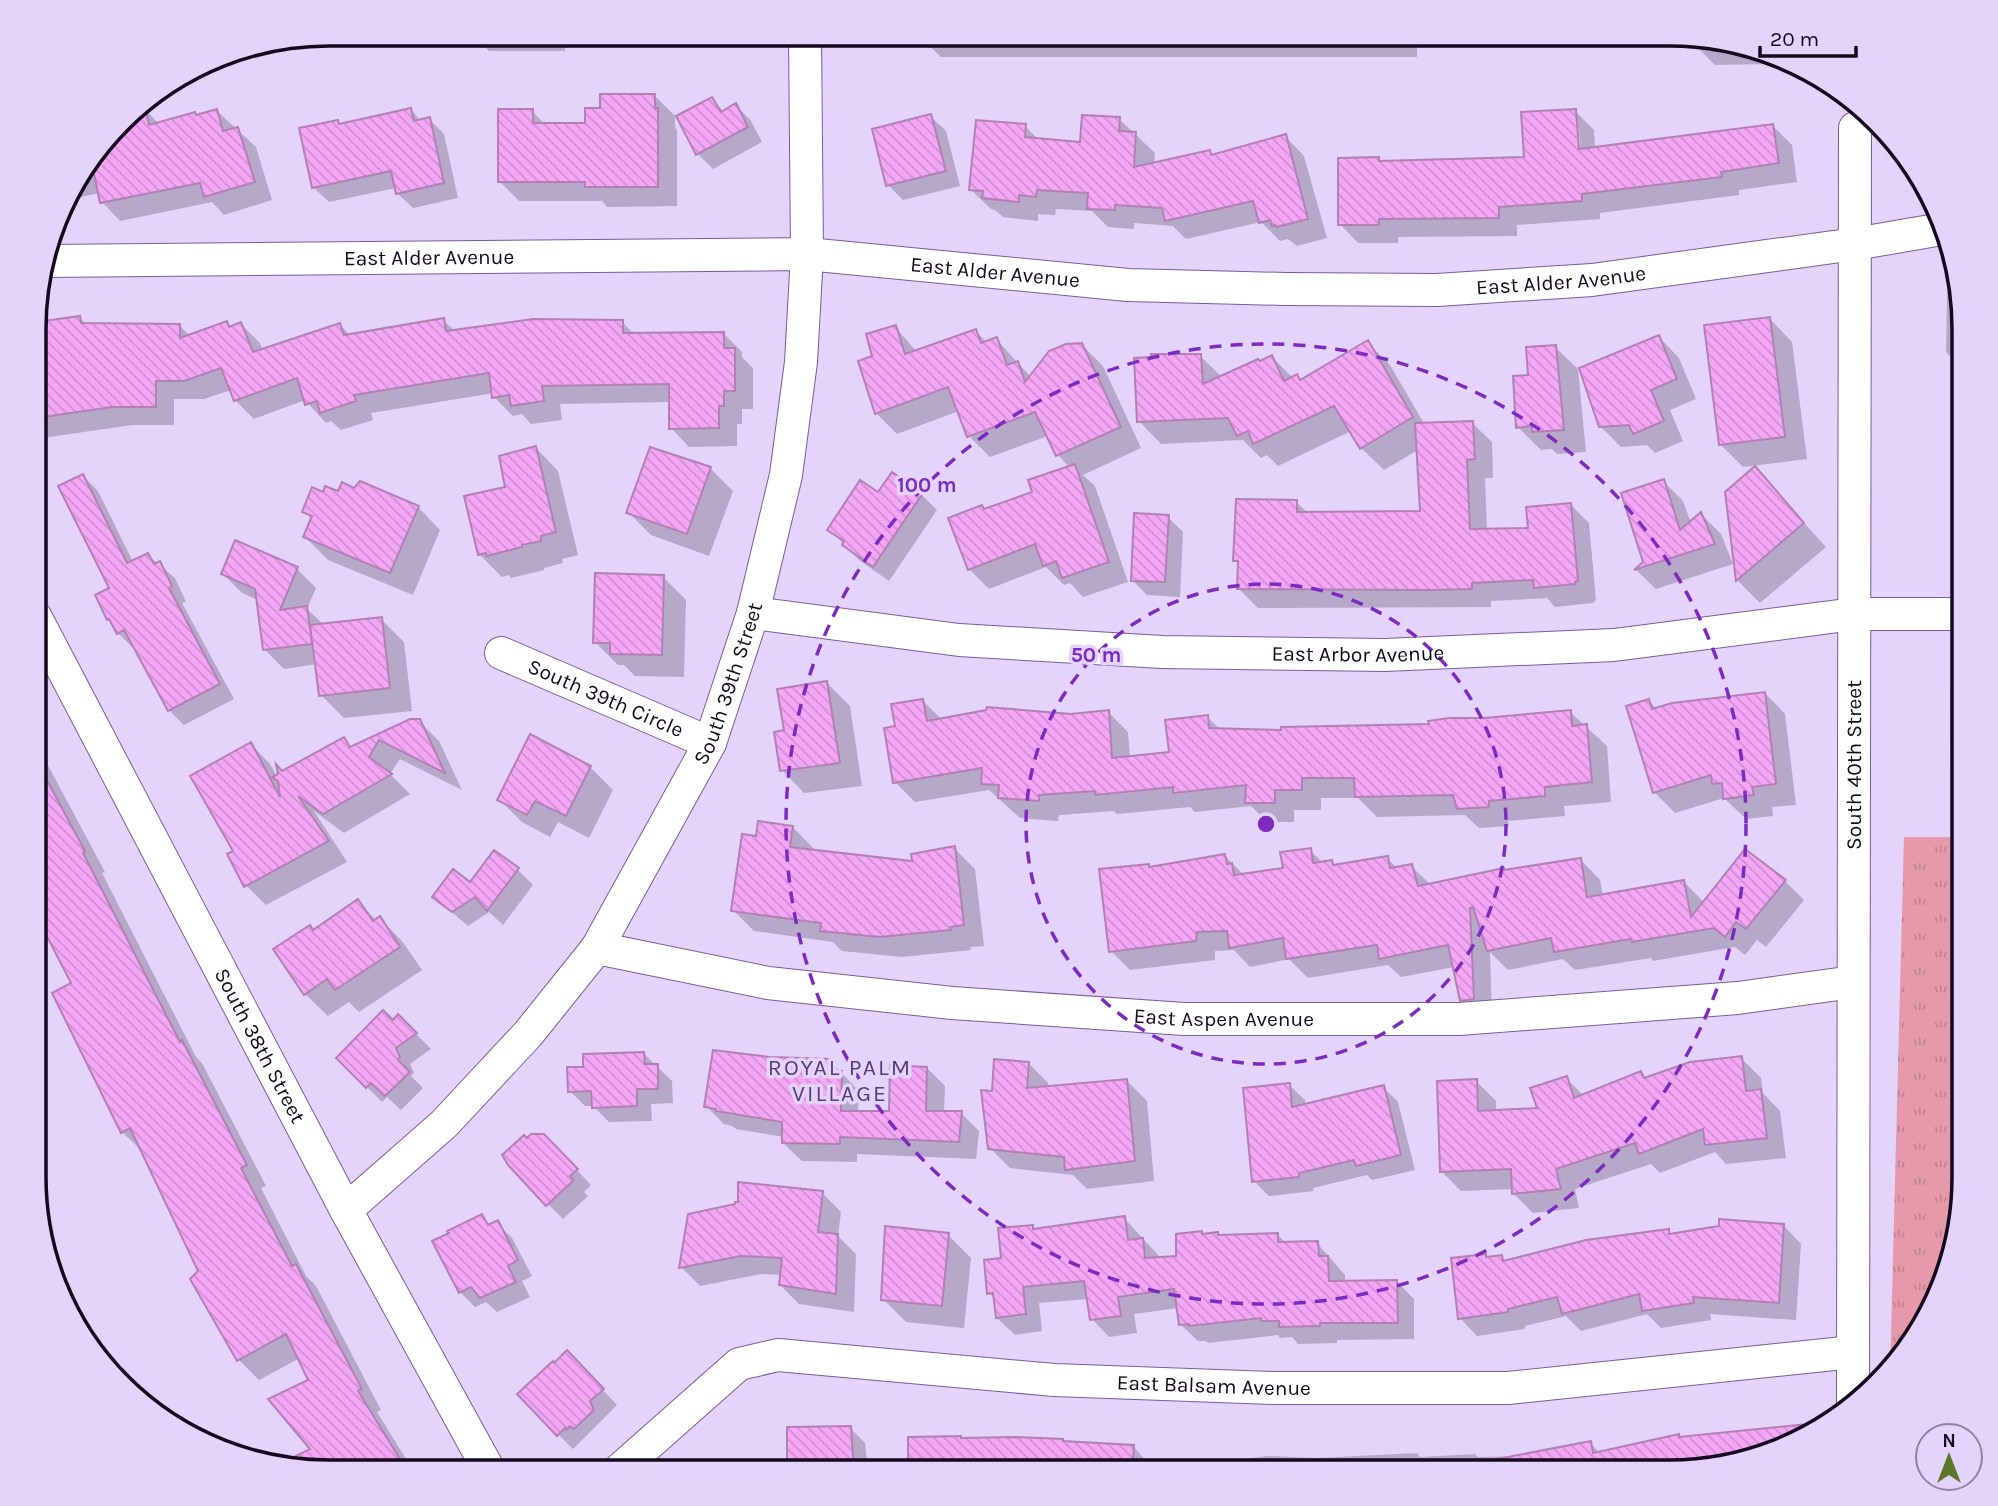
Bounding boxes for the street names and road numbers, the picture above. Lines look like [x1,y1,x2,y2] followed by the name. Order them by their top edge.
[344,245,514,270] street label: East Alder Avenue
[909,252,1081,292] street label: East Alder Avenue
[1475,261,1647,299] street label: East Alder Avenue
[688,600,767,769] street label: South 39th Street
[1271,640,1445,667] street label: East Arbor Avenue
[524,654,687,742] street label: South 39th Circle
[1842,680,1866,850] street label: South 40th Street
[210,964,310,1127] street label: South 38th Street
[1133,1004,1314,1031] street label: East Aspen Avenue
[1116,1370,1311,1400] street label: East Balsam Avenue

